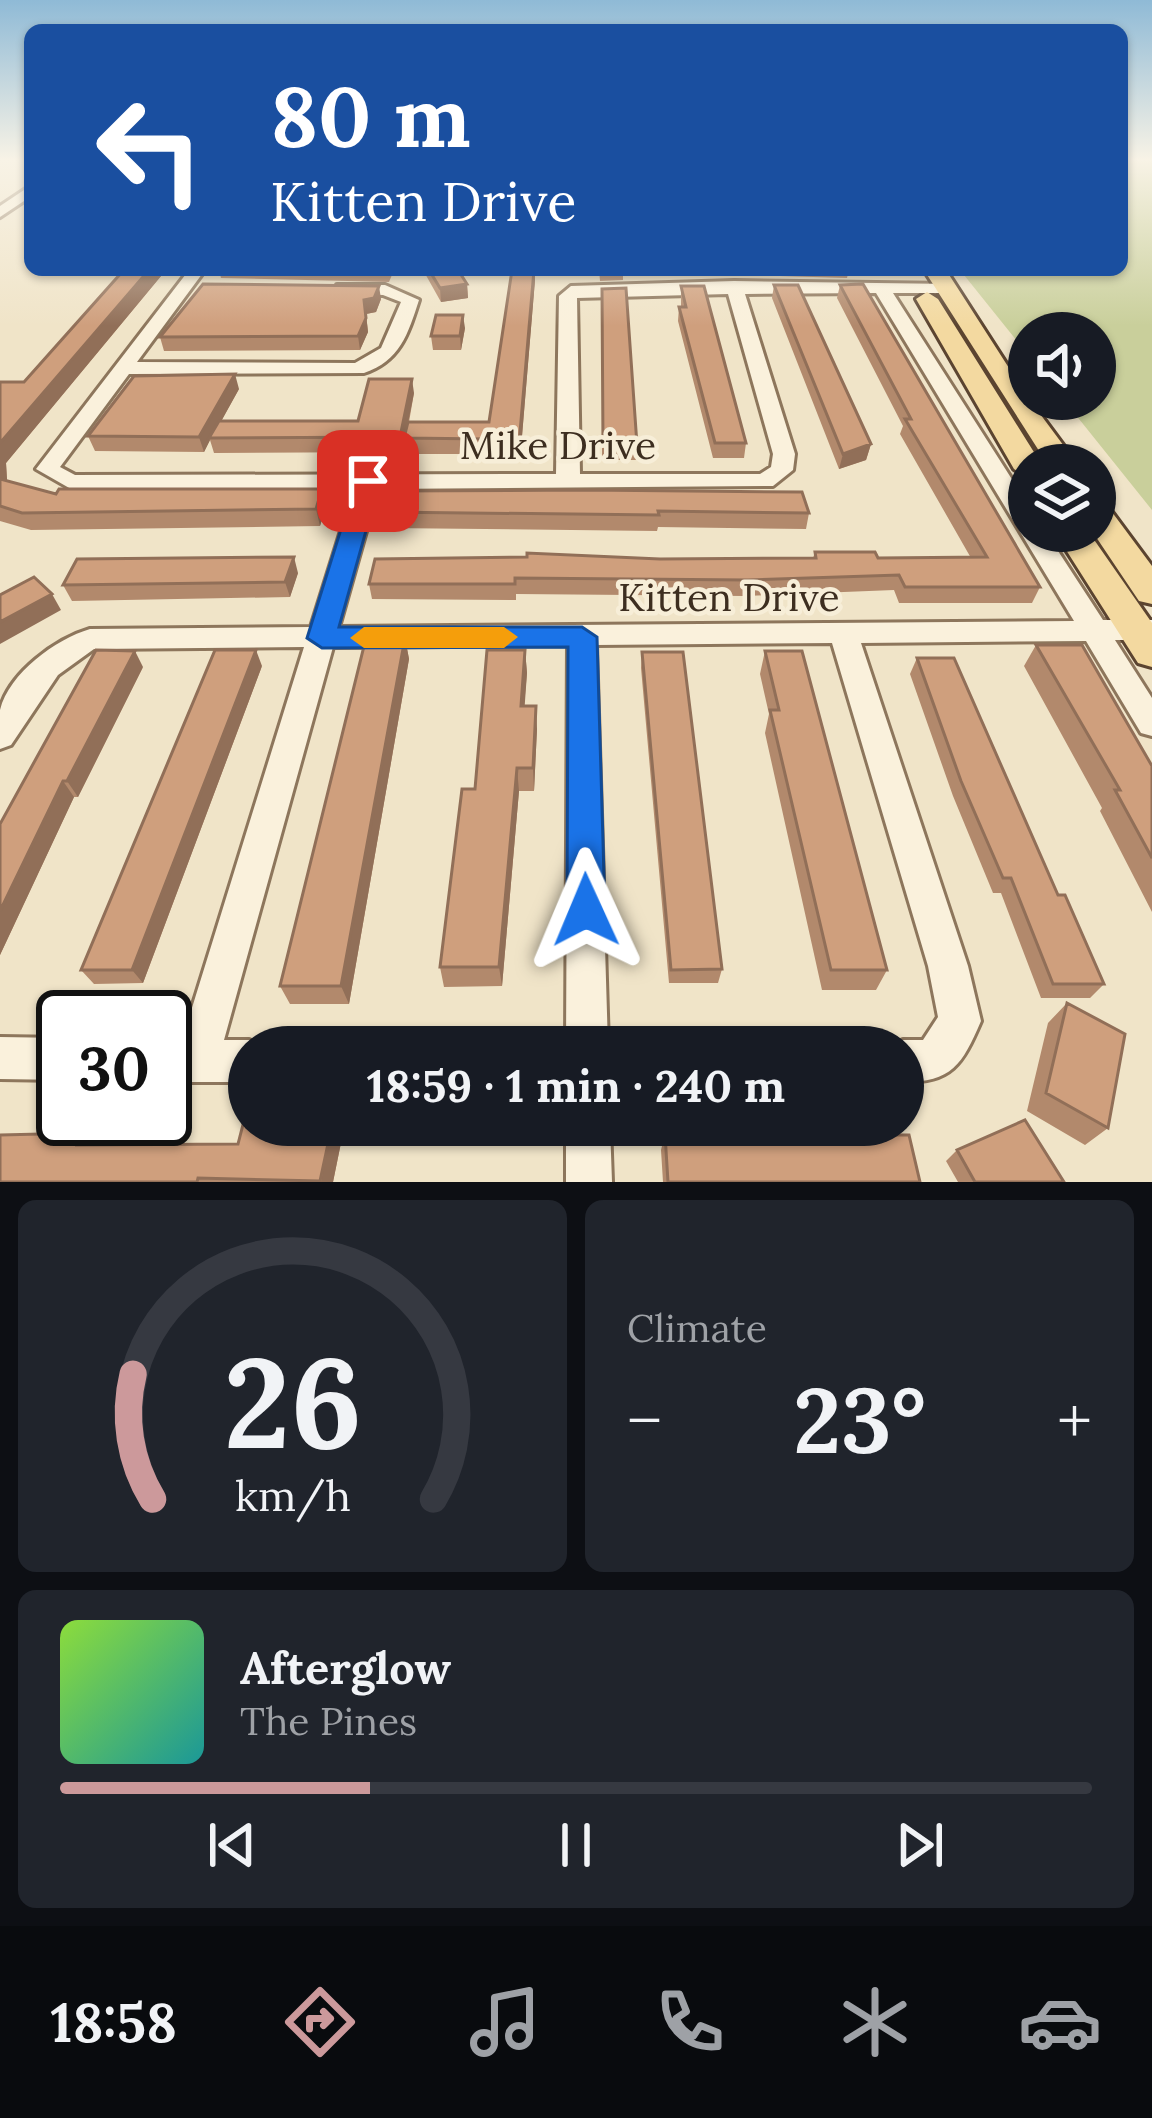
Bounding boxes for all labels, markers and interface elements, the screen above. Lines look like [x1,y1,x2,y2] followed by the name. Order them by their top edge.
[270,62,471,170] text: 80 m
[72,72,228,228] icon: left
[270,167,577,236] text: Kitten Drive
[1008,312,1116,552] map controls
[1008,312,1116,420] button: sound
[460,420,656,470] street label: Mike Drive
[317,430,419,532] pin
[1008,444,1116,552] button: layers
[335,448,401,514] icon: arrive
[618,572,840,622] street label: Kitten Drive
[523,847,649,973] position arrow
[36,990,192,1146] speed limit sign: 30
[367,1057,785,1114] text: 18:59 · 1 min · 240 m
[627,1303,767,1353] text: Climate
[223,1322,362,1482] text: 26
[793,1362,926,1478] text: 23°
[627,1378,662,1462] text: −
[1057,1378,1092,1462] text: +
[235,1468,350,1523] text: km/h
[240,1639,451,1696] text: Afterglow
[240,1696,417,1746] text: The Pines
[199,1812,265,1878] icon: previous
[543,1812,609,1878] icon: pause
[887,1812,953,1878] icon: next
[278,1980,362,2064] icon: directions
[463,1980,547,2064] icon: music
[648,1980,732,2064] icon: phone
[833,1980,917,2064] icon: climate
[1018,1980,1102,2064] icon: car
[50,1988,177,2057] text: 18:58

